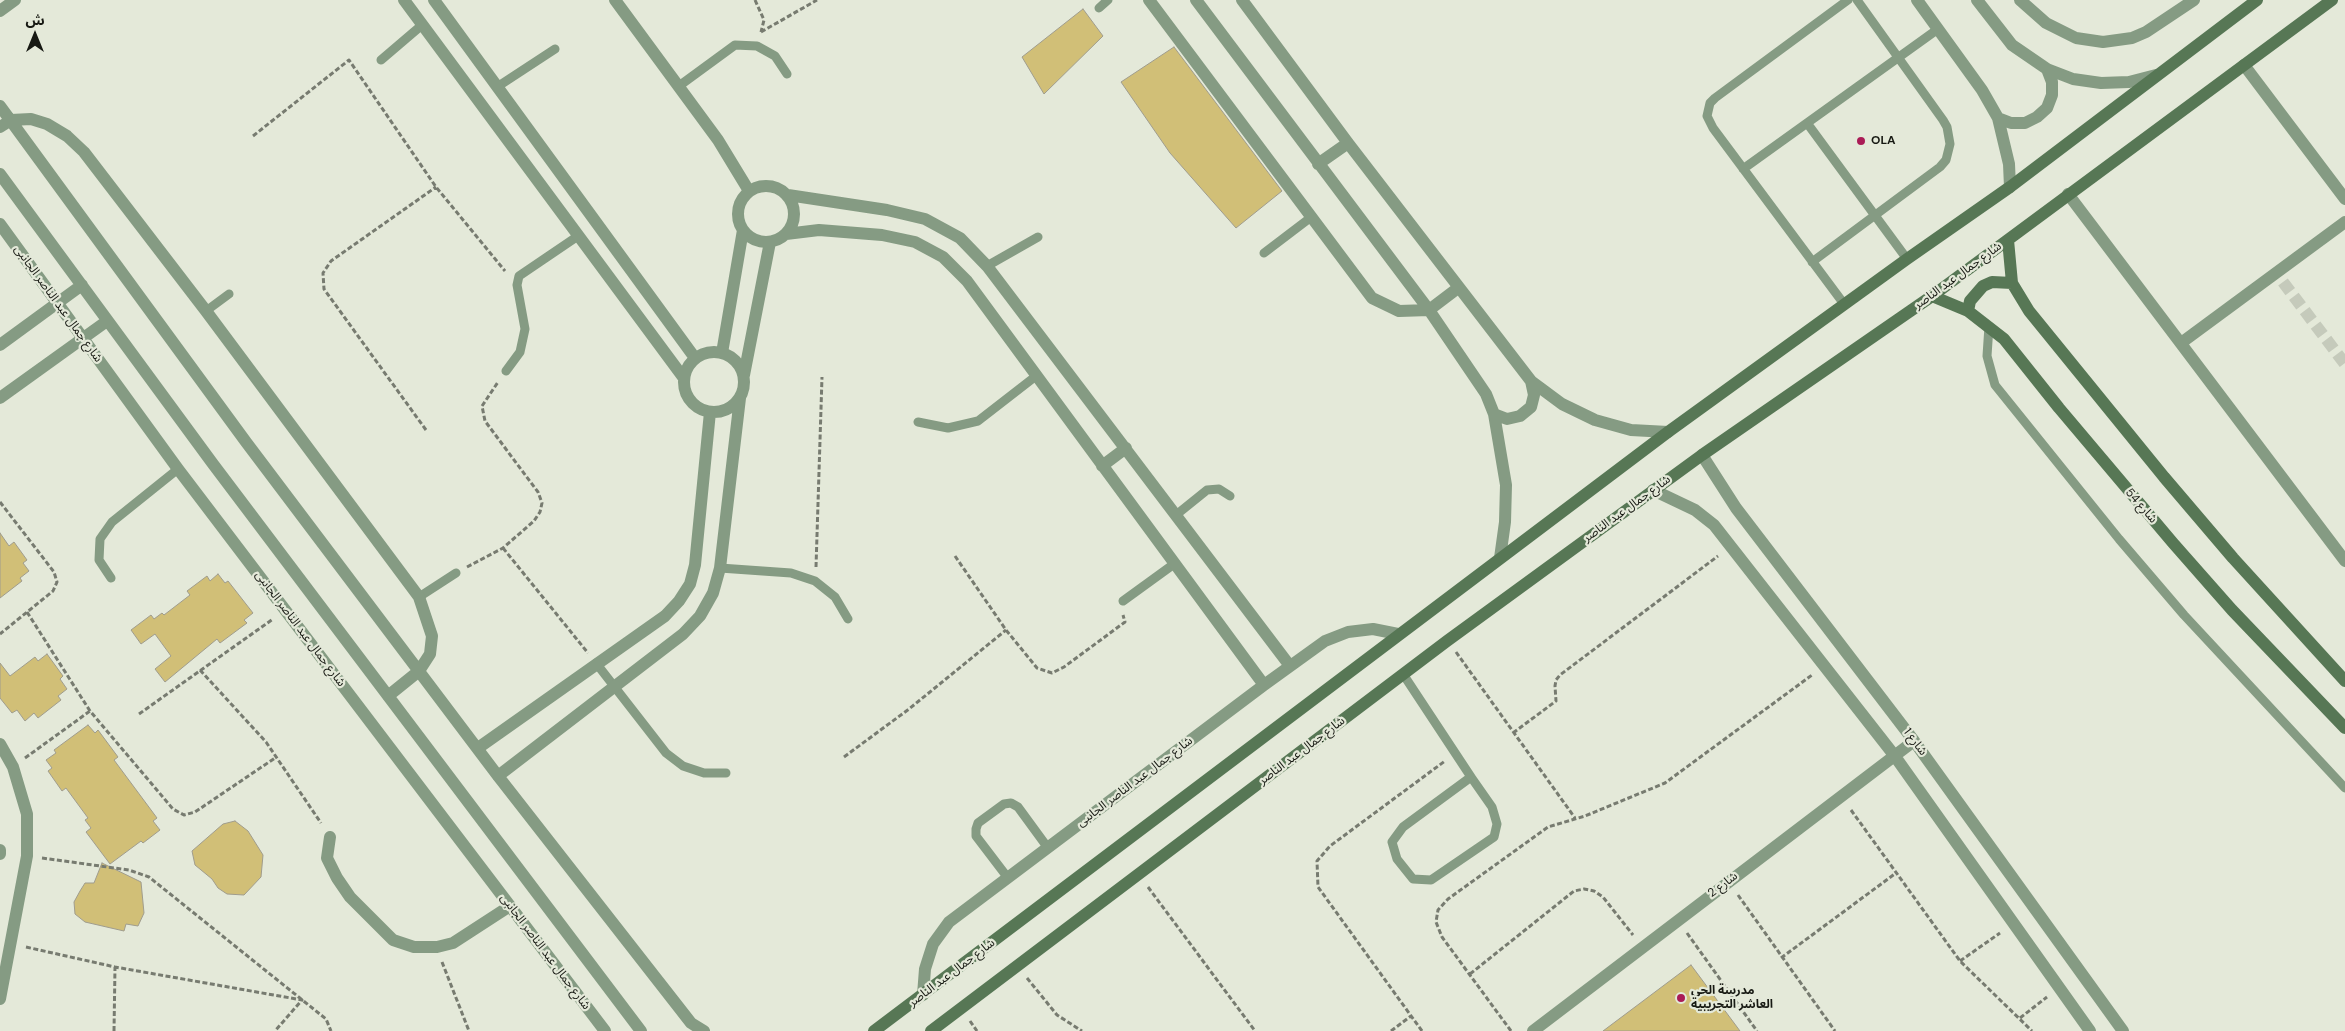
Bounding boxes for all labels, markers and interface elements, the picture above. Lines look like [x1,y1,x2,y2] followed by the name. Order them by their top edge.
[10,10,60,60] north arrow
[25,11,45,29] text: ش
[1871,134,1896,148] place label: OLA
[1855,135,1867,147] marker: OLA
[1911,239,2005,313] street label: شارع جمال عبد الناصر
[11,243,105,365] street label: شارع جمال عبد الناصر الجانبى
[1580,472,1674,546] street label: شارع جمال عبد الناصر
[2122,486,2160,526] street label: شارع 54
[252,568,348,690] street label: شارع جمال عبد الناصر الجانبى
[1256,714,1348,788] street label: شارع جمال عبد الناصر
[1900,726,1930,758] street label: شارع 1
[1074,734,1196,830] street label: شارع جمال عبد الناصر الجانبى
[1705,869,1741,901] street label: شارع 2
[497,891,593,1013] street label: شارع جمال عبد الناصر الجانبى
[906,936,998,1010] street label: شارع جمال عبد الناصر
[1691,984,1773,1012] place label: مدرسة الحى العاشر التجريبية
[1675,992,1687,1004] marker: مدرسة الحى العاشر التجريبية

